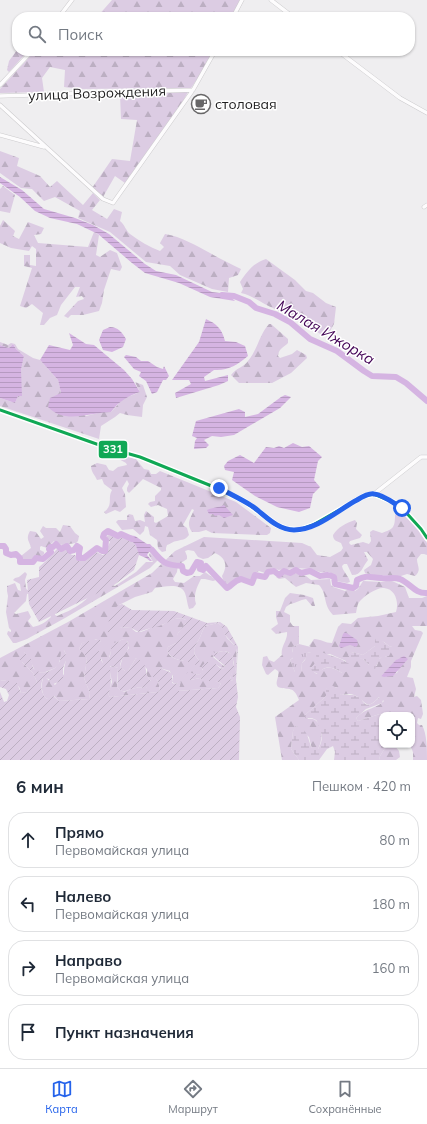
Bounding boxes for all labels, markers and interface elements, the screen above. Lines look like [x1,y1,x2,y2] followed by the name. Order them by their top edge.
[12,12,415,56] search box
[26,23,48,45] icon: search
[58,25,103,44] text: Поиск
[28,82,166,104] street label: улица Возрождения
[190,93,212,115] cafe icon: столовая
[215,95,277,113] place label: столовая
[274,295,378,369] water label: Малая Ижорка
[98,440,128,459] line badge: 331
[103,442,123,456] text: 331
[210,479,228,497] route end
[393,499,411,517] route start
[379,712,415,748] map controls
[379,712,415,748] button: locate
[16,776,64,797] text: 6 мин
[312,778,411,794] text: Пешком · 420 m
[55,823,104,842] text: Прямо
[17,829,39,851] icon: ahead
[380,832,410,848] text: 80 m
[55,842,189,858] text: Первомайская улица
[55,887,111,906] text: Налево
[17,893,39,915] icon: left
[372,896,410,912] text: 180 m
[55,906,189,922] text: Первомайская улица
[55,951,122,970] text: Направо
[17,957,39,979] icon: right
[372,960,410,976] text: 160 m
[55,970,189,986] text: Первомайская улица
[17,1021,39,1043] icon: arrive
[55,1023,194,1042] text: Пункт назначения
[45,1078,78,1116] tab: Карта
[168,1078,218,1116] tab: Маршрут
[308,1078,382,1116] tab: Сохранённые

